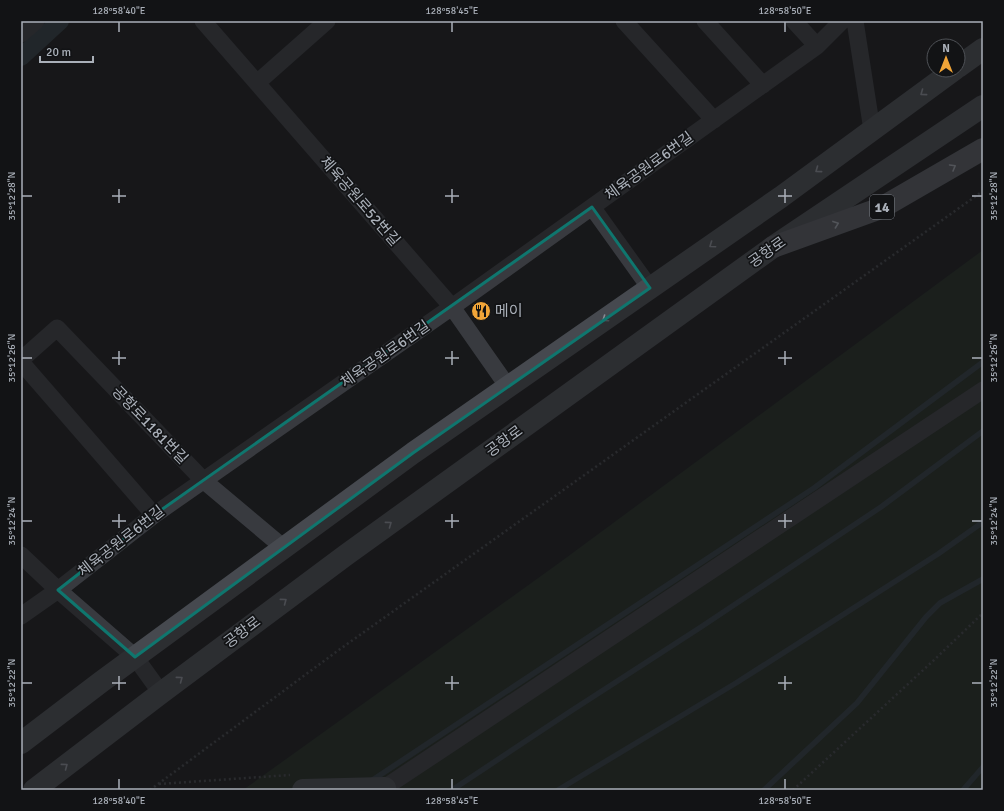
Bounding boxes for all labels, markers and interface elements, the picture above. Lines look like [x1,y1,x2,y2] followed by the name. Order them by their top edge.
[92,5,146,17] text: 128°58'40"E
[425,5,479,17] text: 128°58'45"E
[758,5,812,17] text: 128°58'50"E
[40,38,93,64] scale bar
[926,38,966,78] north arrow
[942,42,950,55] text: N
[46,45,71,60] text: 20 m
[920,88,927,95] one-way arrow
[601,128,697,204] street label: 체육공원로6번길
[316,153,404,249] street label: 체육공원로52번길
[948,164,956,171] one-way arrow
[815,165,822,172] one-way arrow
[6,172,18,220] text: 35°12'28"N
[988,172,1000,220] text: 35°12'28"N
[870,195,894,219] road number: 14
[833,220,840,228] one-way arrow
[745,233,789,271] street label: 공항로
[709,240,716,247] one-way arrow
[470,300,492,322] restaurant icon: 메이
[495,302,523,320] place label: 메이
[602,314,609,322] one-way arrow
[337,317,433,391] street label: 체육공원로6번길
[6,334,18,382] text: 35°12'26"N
[988,334,1000,382] text: 35°12'26"N
[108,382,192,468] street label: 공항로1181번길
[482,422,526,460] street label: 공항로
[6,497,18,545] text: 35°12'24"N
[988,497,1000,545] text: 35°12'24"N
[74,502,168,580] street label: 체육공원로6번길
[385,521,392,529] one-way arrow
[280,599,287,606] one-way arrow
[220,612,264,652] street label: 공항로
[6,659,18,707] text: 35°12'22"N
[988,659,1000,707] text: 35°12'22"N
[175,677,182,684] one-way arrow
[61,764,68,771] one-way arrow
[92,795,146,807] text: 128°58'40"E
[425,795,479,807] text: 128°58'45"E
[758,795,812,807] text: 128°58'50"E

